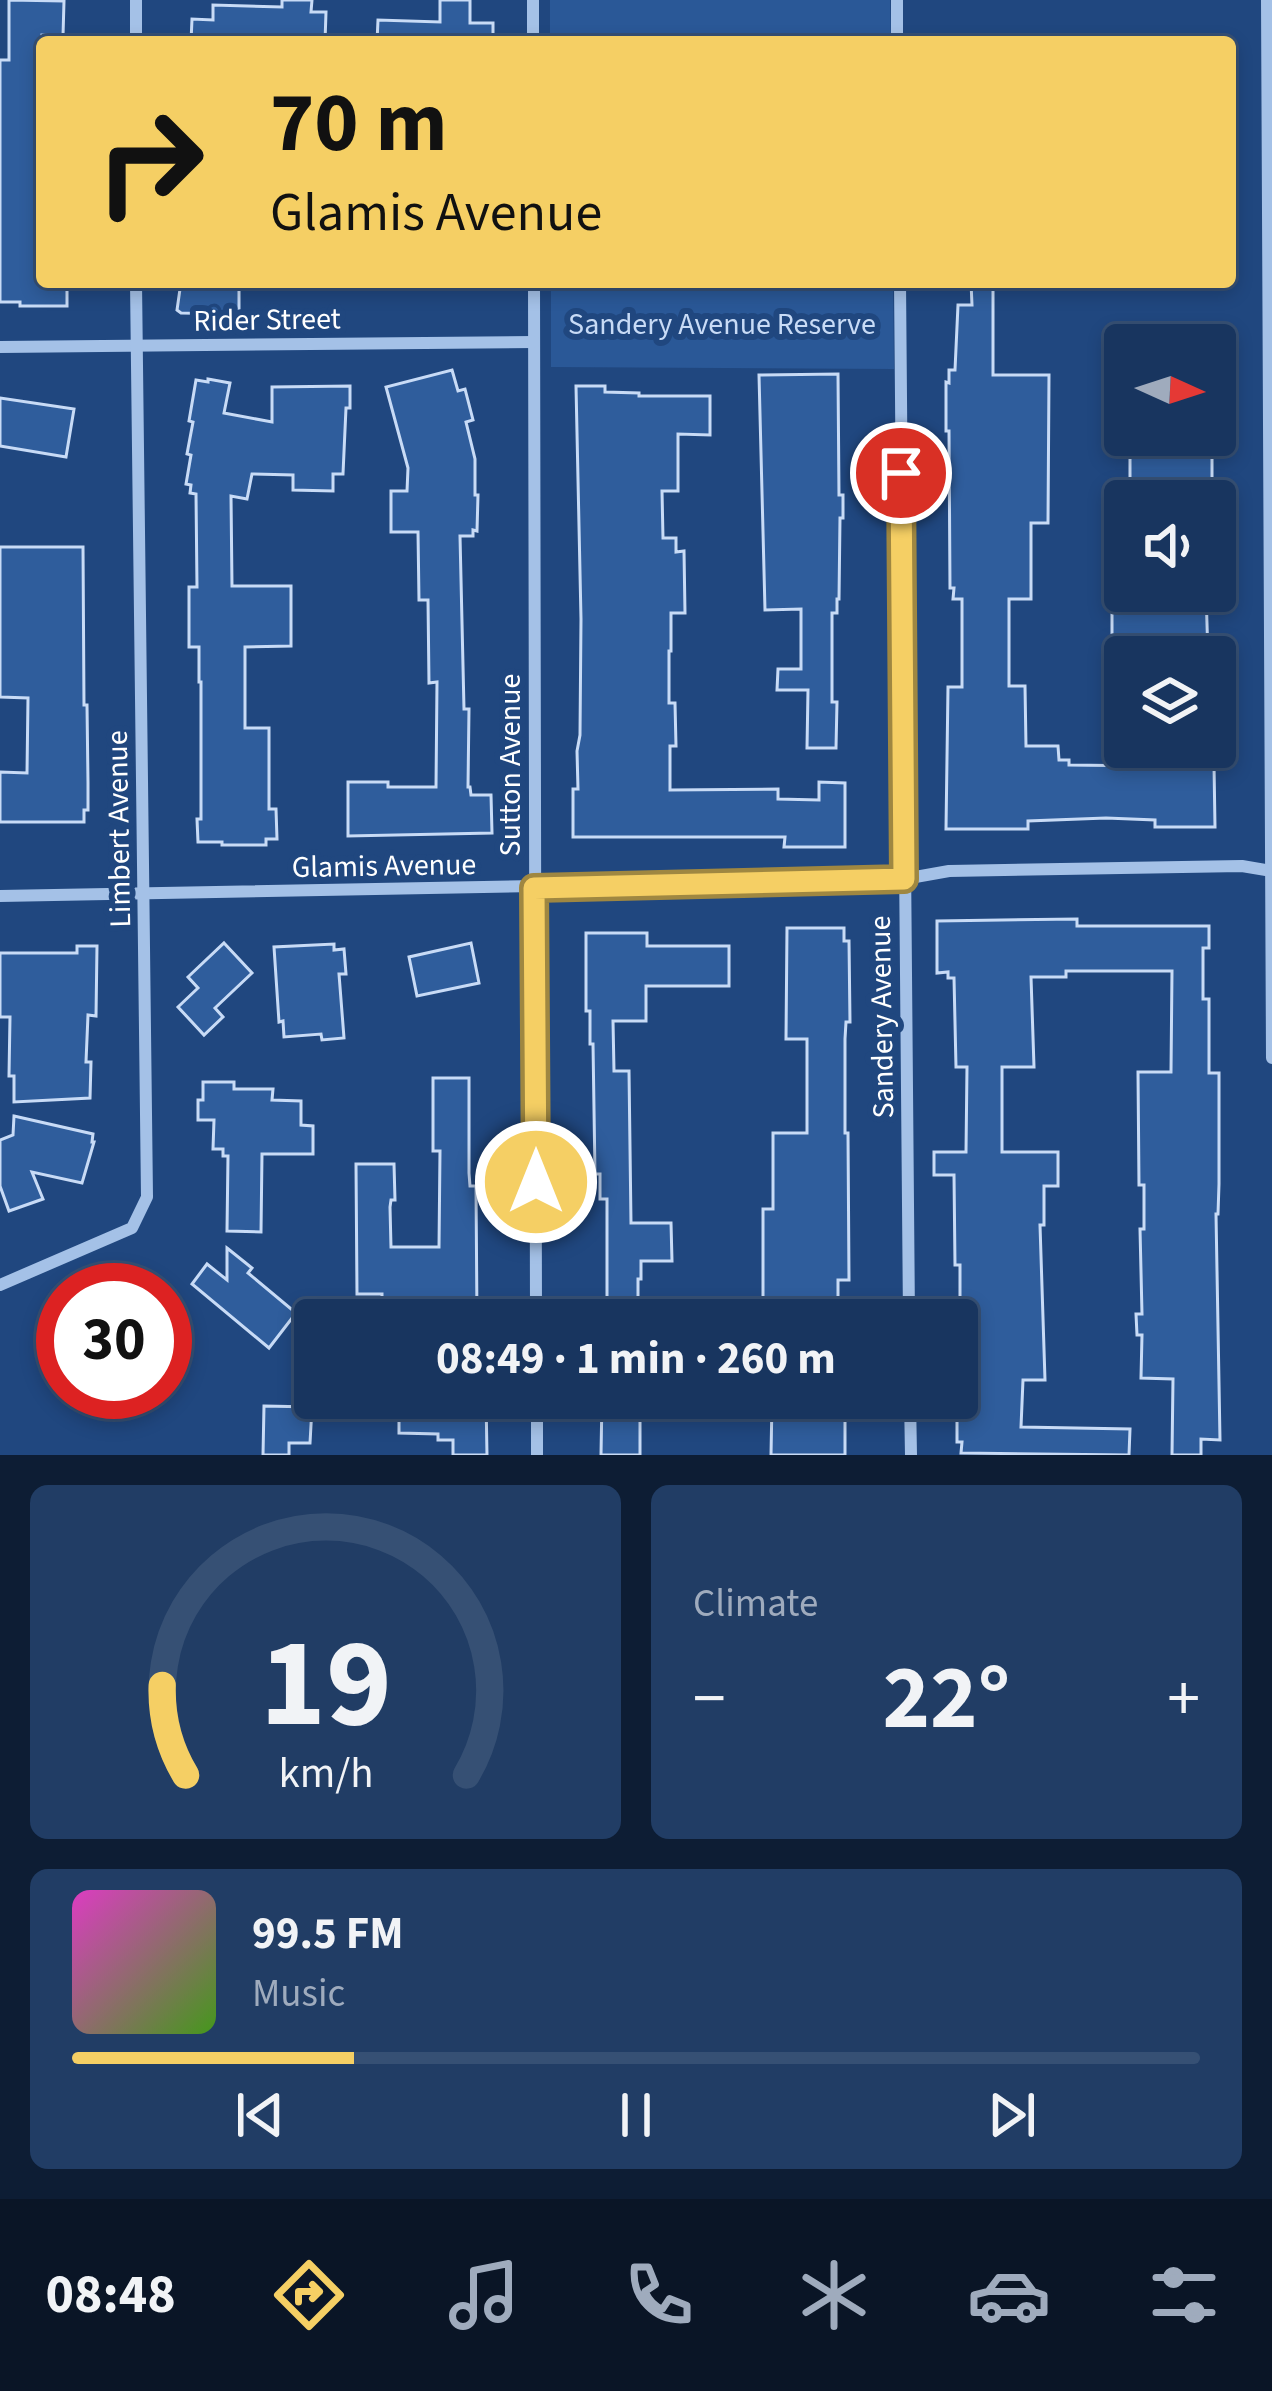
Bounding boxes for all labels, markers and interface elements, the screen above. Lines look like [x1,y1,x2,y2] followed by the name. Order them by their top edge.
[270,64,448,184] text: 70 m
[72,84,228,240] icon: right
[270,175,602,252] text: Glamis Avenue
[193,297,341,343] street label: Rider Street
[568,303,876,346] park label: Sandery Avenue Reserve
[1104,324,1236,456] north arrow
[1104,324,1236,768] map controls
[850,422,952,524] pin
[868,440,934,506] icon: arrive
[1104,480,1236,612] button: sound
[1104,636,1236,768] button: layers
[489,674,532,856] street label: Sutton Avenue
[96,730,142,928] street label: Limbert Avenue
[291,843,477,889] street label: Glamis Avenue
[859,915,905,1119] street label: Sandery Avenue
[473,1119,599,1245] position arrow
[36,1263,192,1419] speed limit sign: 30
[436,1327,836,1391] text: 08:49 · 1 min · 260 m
[693,1576,818,1632] text: Climate
[260,1596,391,1774] text: 19
[883,1635,1010,1763] text: 22°
[693,1652,726,1746] text: −
[1167,1652,1200,1746] text: +
[278,1743,373,1804] text: km/h
[252,1902,404,1966] text: 99.5 FM
[252,1966,345,2022] text: Music
[227,2082,293,2148] icon: previous
[603,2082,669,2148] icon: pause
[979,2082,1045,2148] icon: next
[267,2253,351,2337] icon: directions
[442,2253,526,2337] icon: music
[617,2253,701,2337] icon: phone
[792,2253,876,2337] icon: climate
[967,2253,1051,2337] icon: car
[1142,2253,1226,2337] icon: filters
[46,2257,176,2334] text: 08:48

